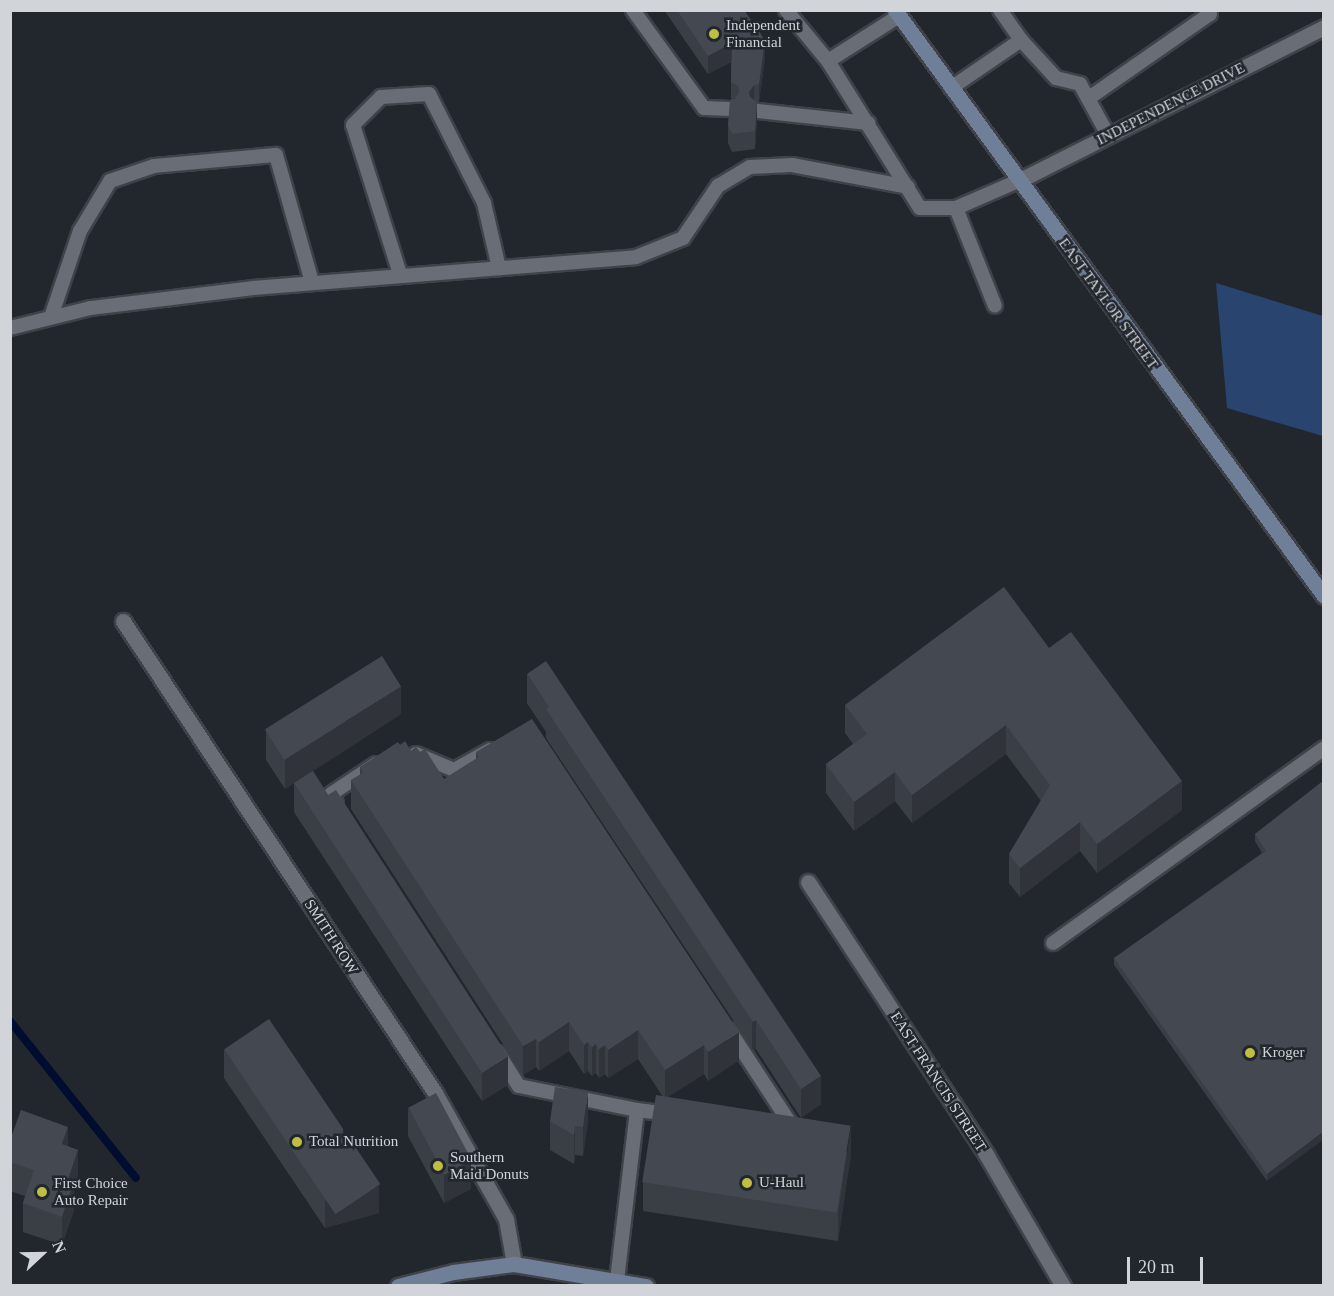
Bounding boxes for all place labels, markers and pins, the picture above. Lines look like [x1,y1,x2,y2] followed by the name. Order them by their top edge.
[726,16,800,51] place label: Independent Financial
[707,27,721,41] marker: Independent Financial
[1262,1044,1304,1062] place label: Kroger
[1243,1046,1257,1060] marker: Kroger
[309,1133,398,1151] place label: Total Nutrition
[290,1135,304,1149] marker: Total Nutrition
[450,1148,529,1183] place label: Southern Maid Donuts
[431,1159,445,1173] marker: Southern Maid Donuts
[54,1174,128,1209] place label: First Choice Auto Repair
[759,1174,804,1192] place label: U-Haul
[740,1176,754,1190] marker: U-Haul
[35,1185,49,1199] marker: First Choice Auto Repair

